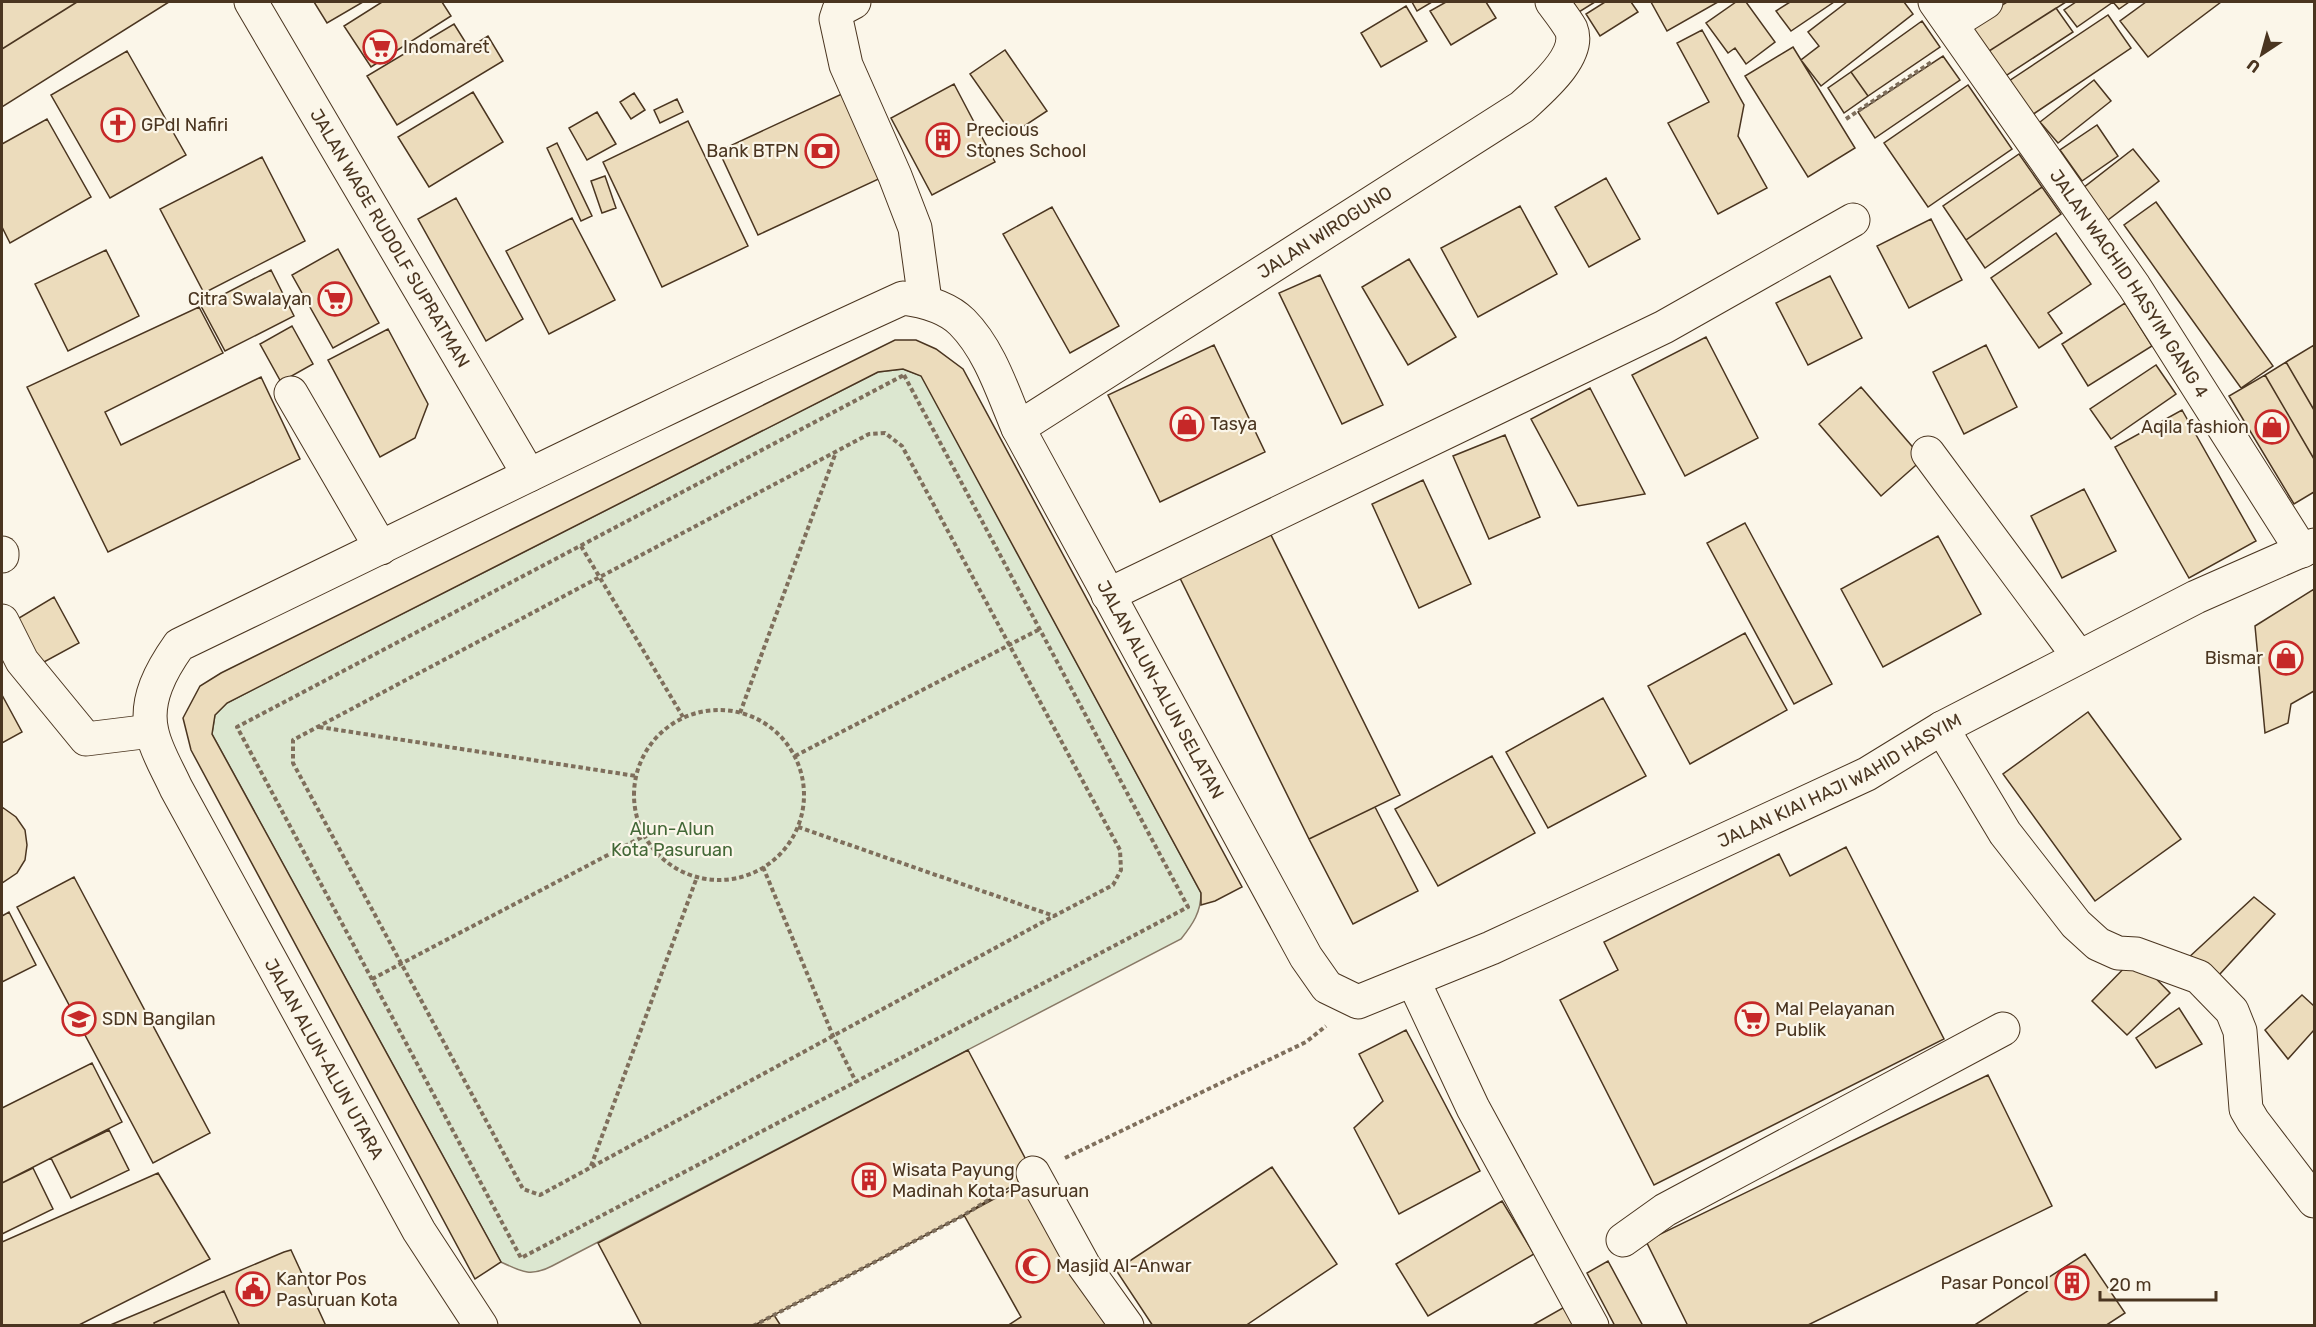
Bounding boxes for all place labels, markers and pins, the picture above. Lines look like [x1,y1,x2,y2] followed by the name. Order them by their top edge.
[362,29,398,65] supermarket icon: Indomaret
[403,36,490,58] place label: Indomaret
[100,107,136,143] church icon: GPdI Nafiri
[141,114,228,136] place label: GPdI Nafiri
[966,119,1086,162] place label: Precious Stones School
[925,122,961,158] building icon: Precious Stones School
[804,133,840,169] bank icon: Bank BTPN
[706,140,799,162] place label: Bank BTPN
[317,281,353,317] supermarket icon: Citra Swalayan
[188,288,312,310] place label: Citra Swalayan
[1169,406,1205,442] shop icon: Tasya
[2254,409,2290,445] shop icon: Aqila fashion
[1210,413,1257,435] place label: Tasya
[2141,416,2249,438] place label: Aqila fashion
[2268,640,2304,676] shop icon: Bismar
[2205,647,2263,669] place label: Bismar
[1775,998,1895,1041] place label: Mal Pelayanan Publik
[61,1001,97,1037] school or university icon: SDN Bangilan
[1734,1001,1770,1037] supermarket icon: Mal Pelayanan Publik
[102,1008,216,1030] place label: SDN Bangilan
[892,1159,1089,1202] place label: Wisata Payung Madinah Kota Pasuruan
[851,1162,887,1198] building icon: Wisata Payung Madinah Kota Pasuruan
[1015,1248,1051,1284] mosque icon: Masjid Al-Anwar
[1056,1255,1192,1277] place label: Masjid Al-Anwar
[2054,1265,2090,1301] building icon: Pasar Poncol
[276,1268,398,1311] place label: Kantor Pos Pasuruan Kota
[235,1271,271,1307] public building icon: Kantor Pos Pasuruan Kota
[1940,1272,2049,1294] place label: Pasar Poncol

